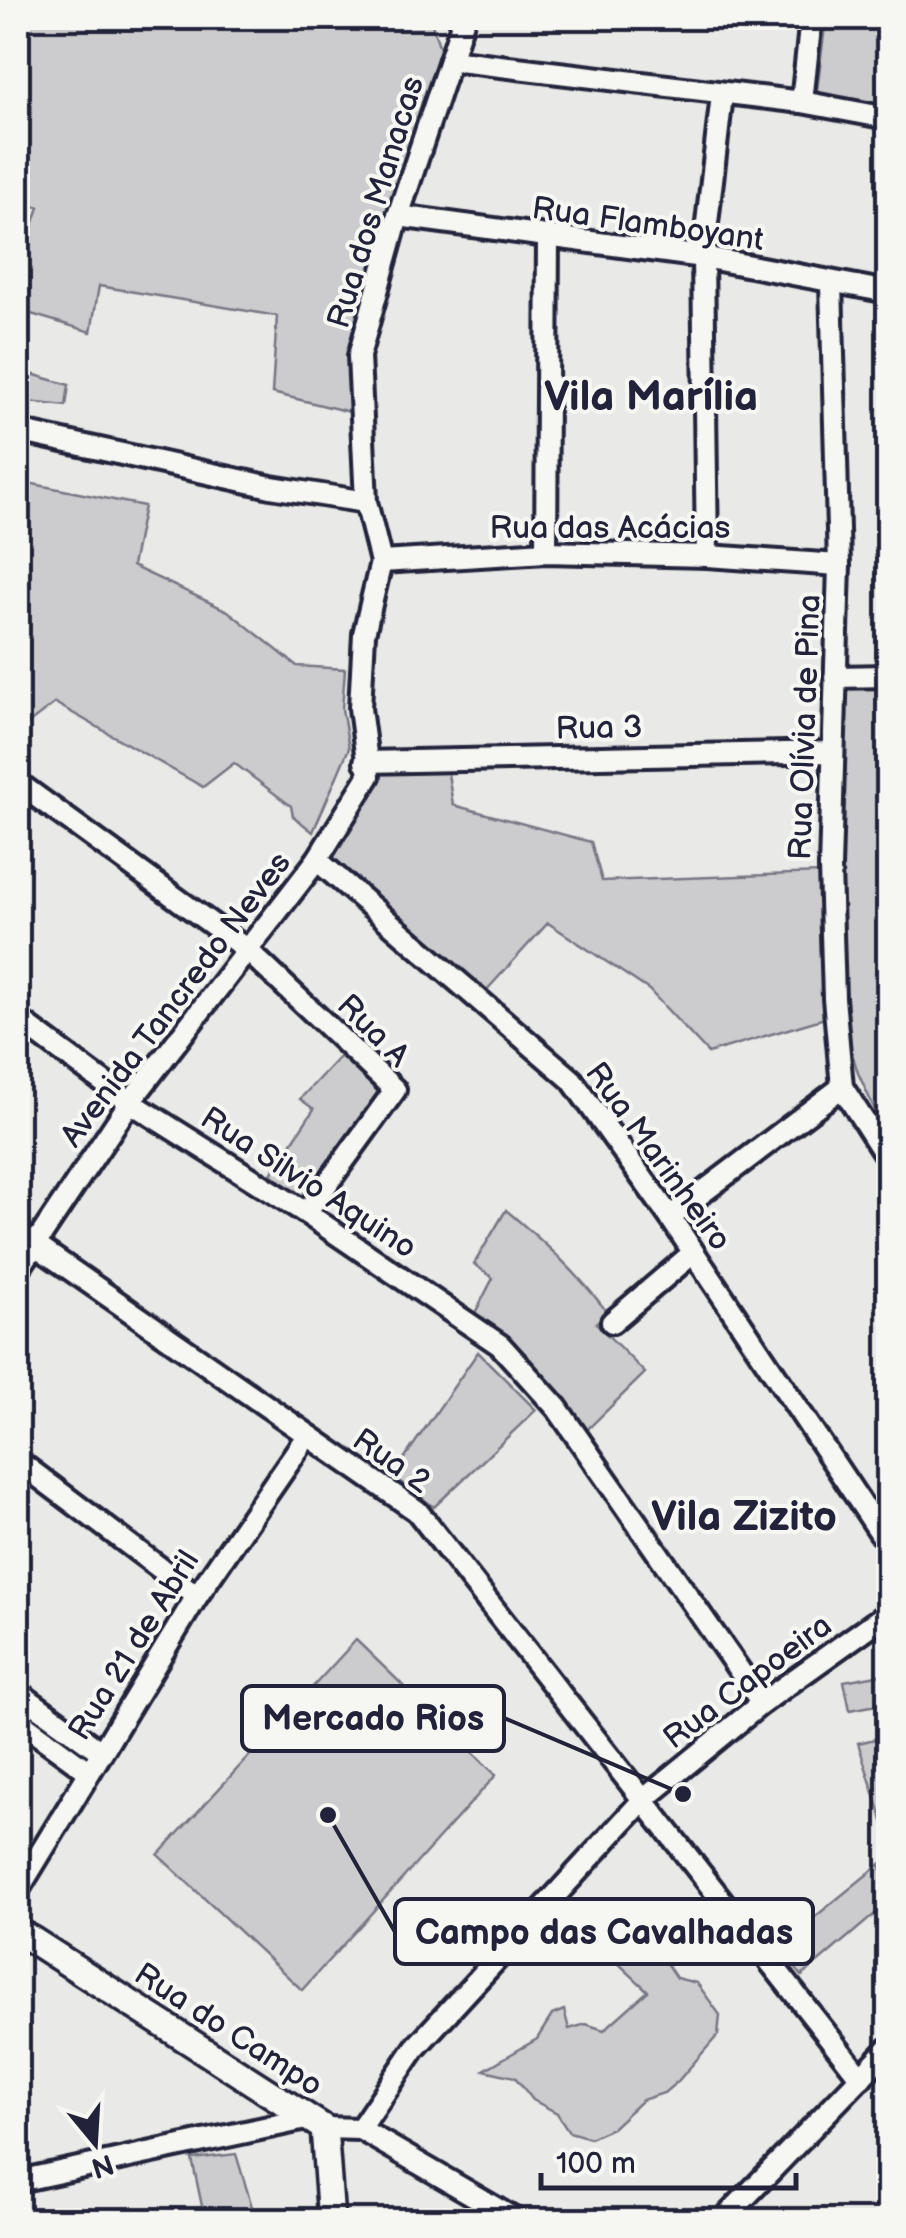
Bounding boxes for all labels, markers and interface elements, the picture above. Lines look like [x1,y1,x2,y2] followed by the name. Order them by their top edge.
[320,72,433,333] street label: Rua dos Manacas
[529,189,766,260] street label: Rua Flamboyant
[544,372,758,423] district label: Vila Marília
[490,509,731,548] street label: Rua das Acácias
[781,594,830,861] street label: Rua Olívia de Pina
[555,708,643,749] street label: Rua 3
[53,845,300,1155] street label: Avenida Tancredo Neves
[328,987,418,1076] street label: Rua A
[576,1055,739,1259] street label: Rua Marinheiro
[193,1099,423,1268] street label: Rua Silvio Aquino
[345,1421,438,1502] street label: Rua 2
[651,1492,837,1543] district label: Vila Zizito
[60,1544,208,1748] street label: Rua 21 de Abril
[656,1606,840,1758] street label: Rua Capoeira
[242,1686,504,1751] callout: Mercado Rios
[262,1698,484,1741] text: Mercado Rios
[395,1899,813,1964] callout: Campo das Cavalhadas
[415,1912,793,1955] text: Campo das Cavalhadas
[127,1955,330,2106] street label: Rua do Campo
[45,2093,145,2193] north arrow
[541,2128,796,2190] scale bar
[87,2146,117,2184] text: N
[556,2146,636,2182] text: 100 m

